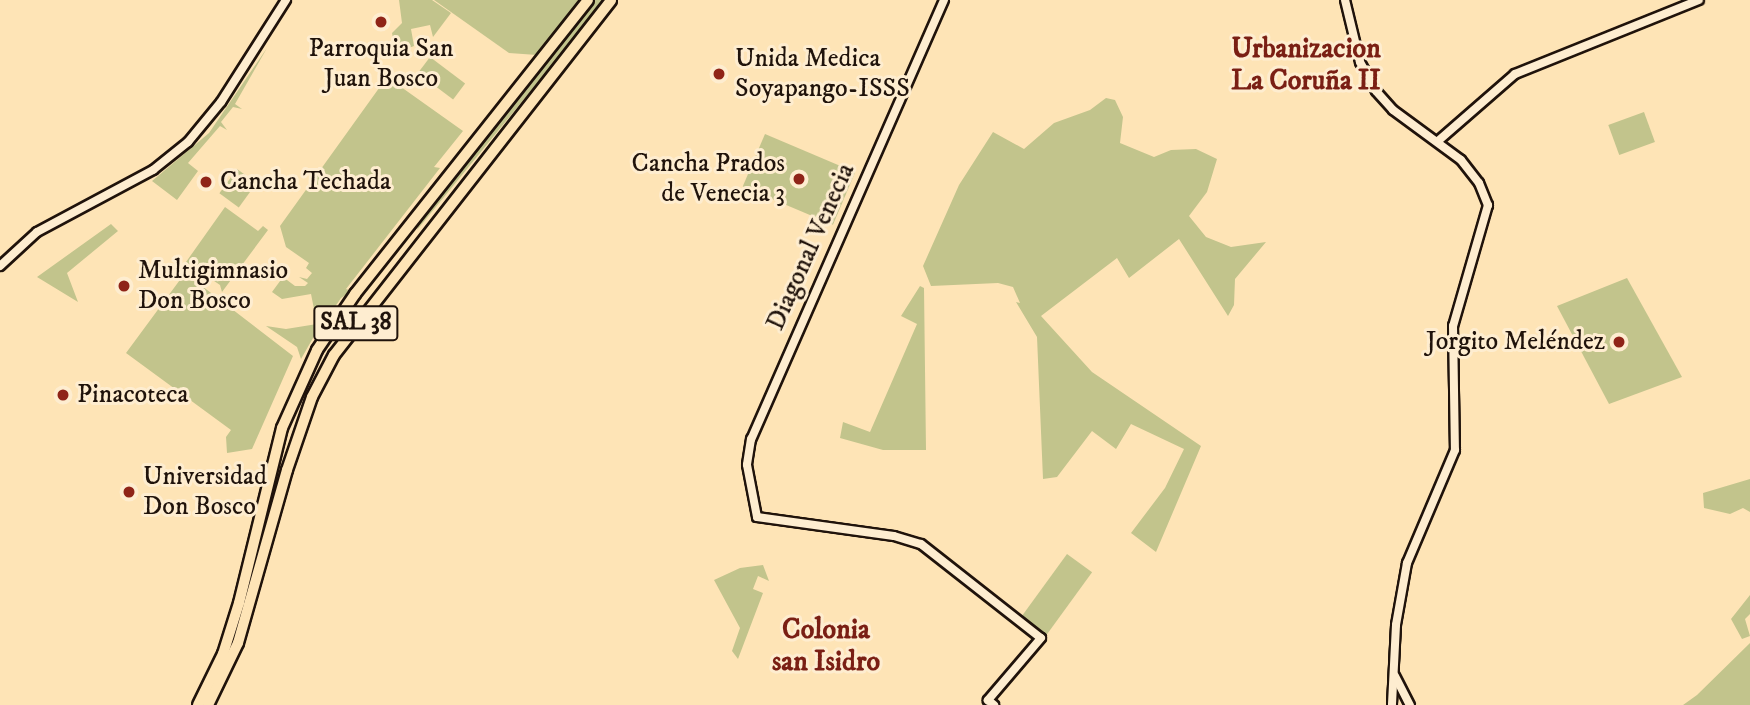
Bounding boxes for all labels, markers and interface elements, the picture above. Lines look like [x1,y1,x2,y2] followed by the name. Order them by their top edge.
[373,14,389,30] marker: Parroquia San Juan Bosco
[1231,32,1381,98] district label: Urbanizacion La Coruña II
[308,33,454,94] place label: Parroquia San Juan Bosco
[735,43,910,104] place label: Unida Medica Soyapango-ISSS
[709,64,729,84] marker: Unida Medica Soyapango-ISSS
[632,148,785,210] place label: Cancha Prados de Venecia 3
[760,159,862,335] street label: Diagonal Venecia
[220,166,391,198] place label: Cancha Techada
[791,171,807,187] marker: Cancha Prados de Venecia 3
[198,174,214,190] marker: Cancha Techada
[138,255,288,316] place label: Multigimnasio Don Bosco
[116,278,132,294] marker: Multigimnasio Don Bosco
[312,302,400,344] road number: SAL 38
[1426,326,1605,358] place label: Jorgito Meléndez
[1611,334,1627,350] marker: Jorgito Meléndez
[77,379,189,411] place label: Pinacoteca
[55,387,71,403] marker: Pinacoteca
[143,461,267,522] place label: Universidad Don Bosco
[121,484,137,500] marker: Universidad Don Bosco
[772,613,880,679] district label: Colonia san Isidro

